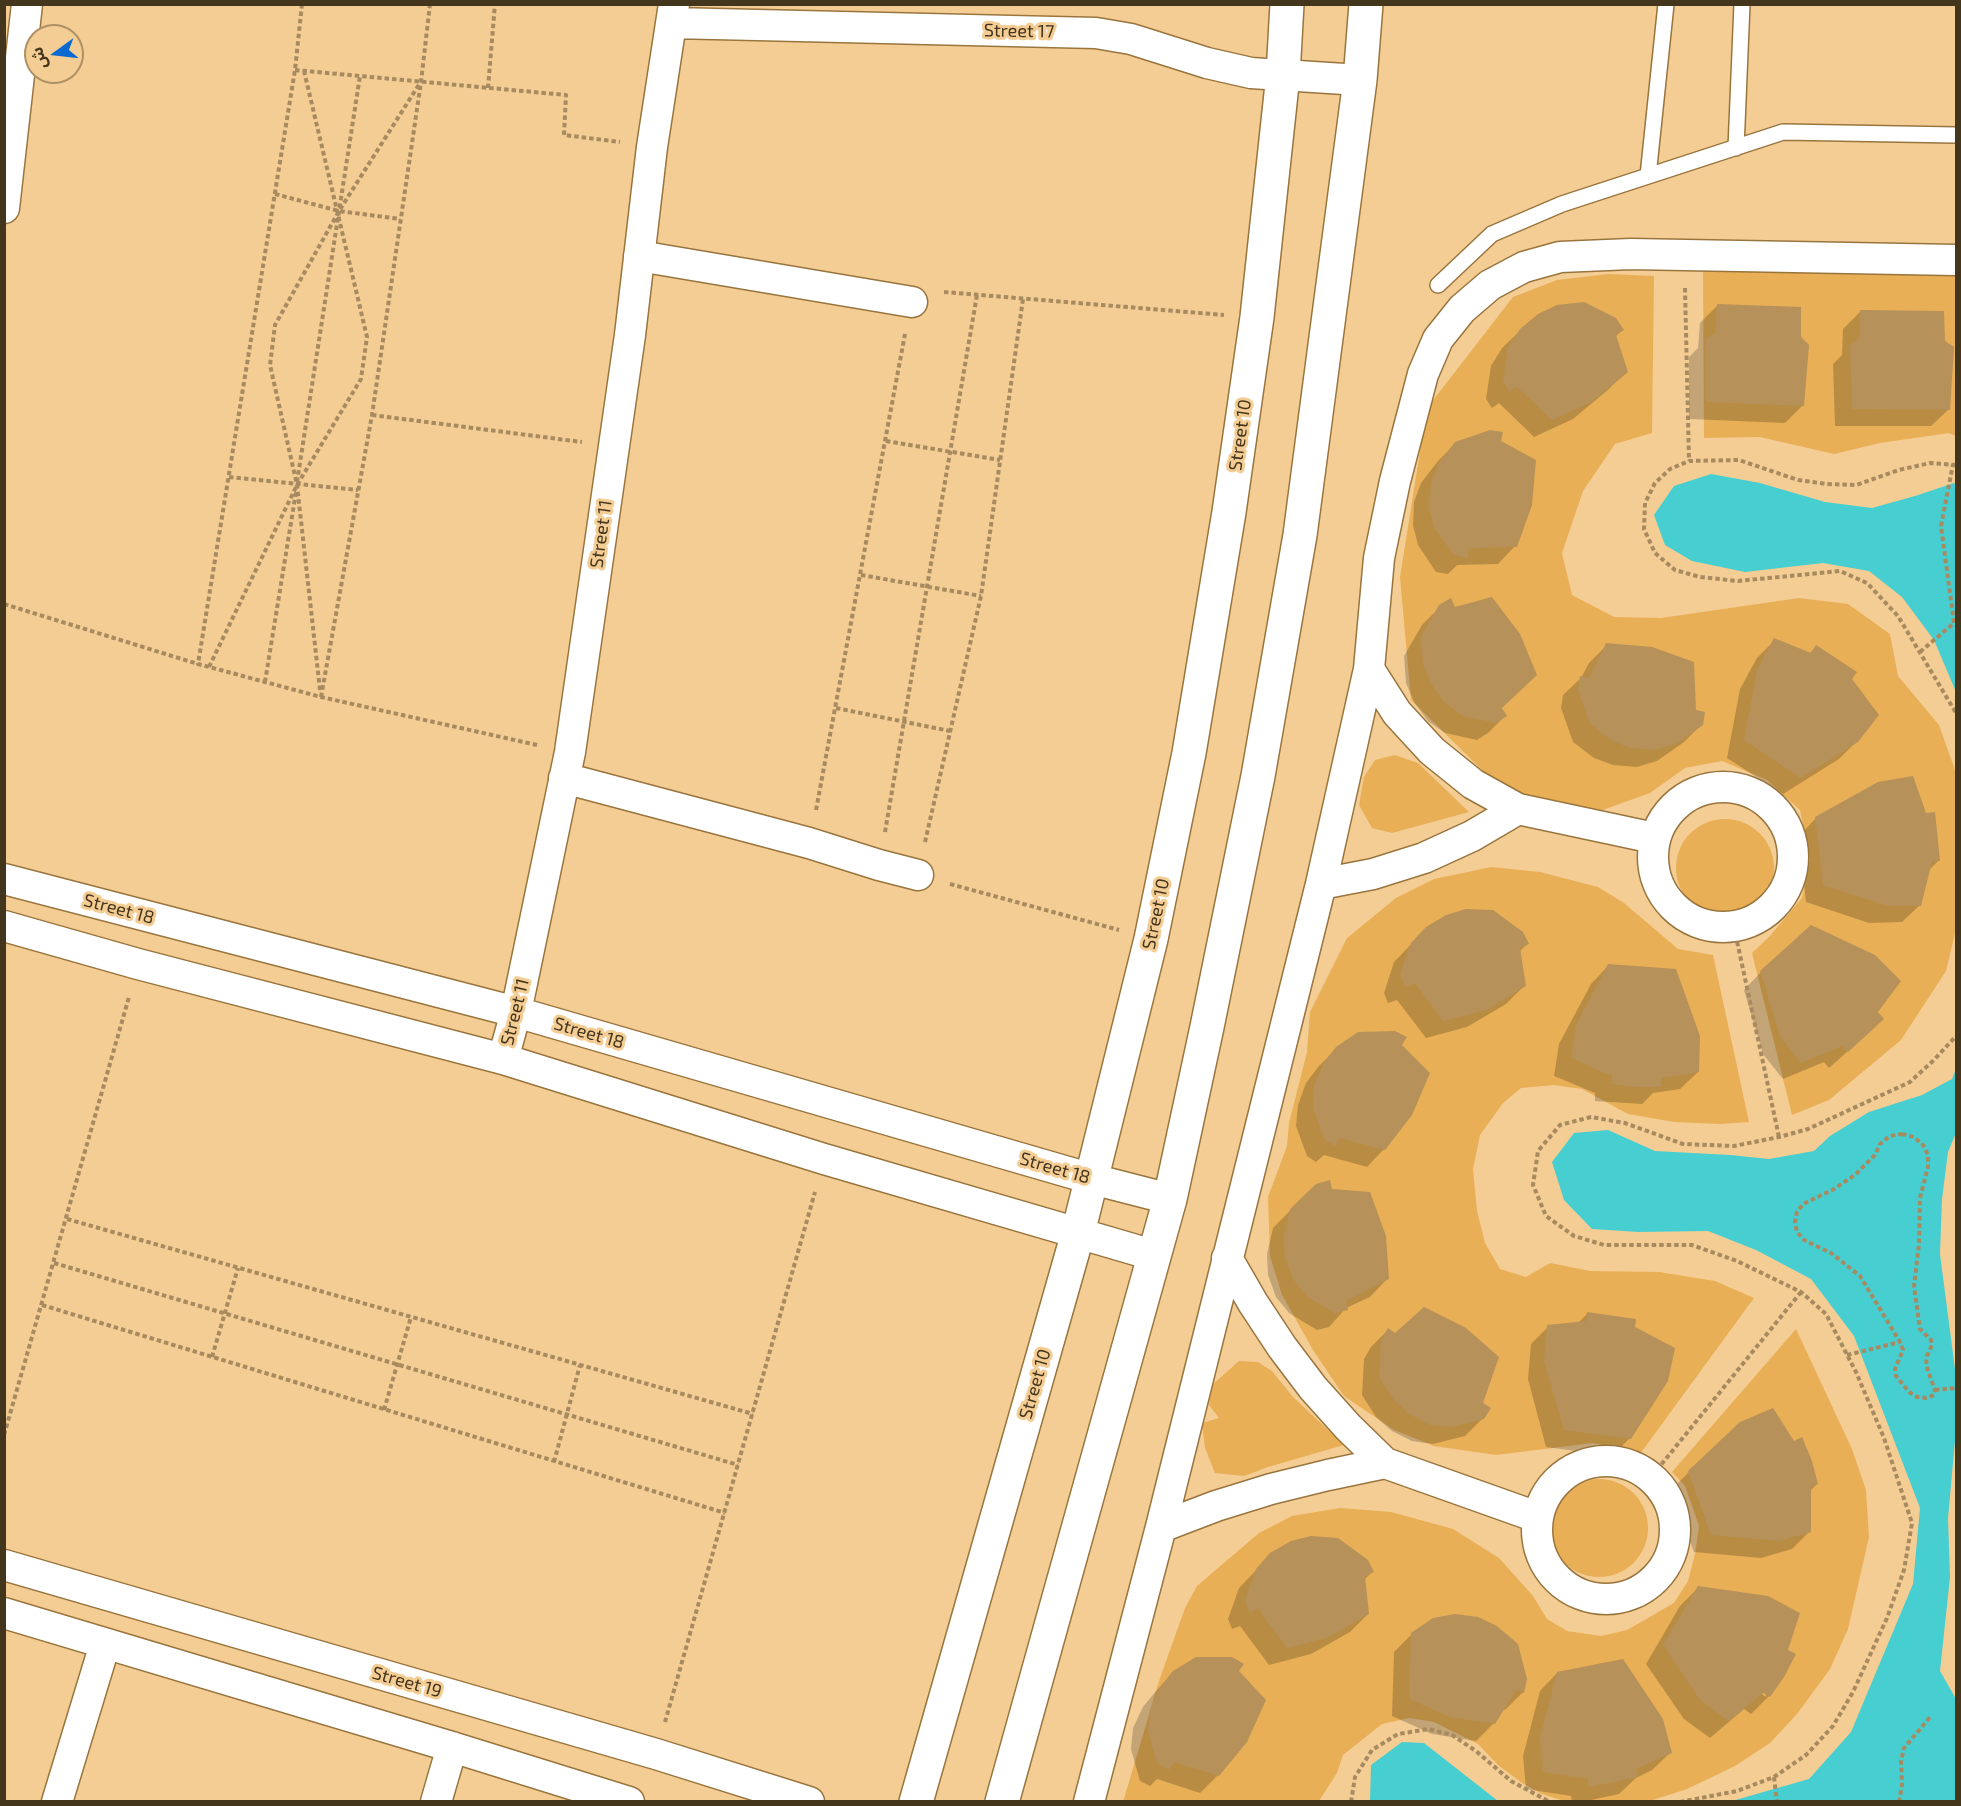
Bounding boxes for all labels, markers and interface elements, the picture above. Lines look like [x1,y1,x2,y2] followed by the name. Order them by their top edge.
[984,20,1054,42] street label: Street 17
[24,24,84,84] north arrow
[26,45,50,71] text: ش
[1224,398,1256,472] street label: Street 10
[586,499,616,569] street label: Street 11
[1138,877,1174,951] street label: Street 10
[81,889,157,929] street label: Street 18
[496,976,534,1048] street label: Street 11
[551,1013,627,1053] street label: Street 18
[1017,1148,1093,1188] street label: Street 18
[1015,1346,1055,1422] street label: Street 10
[370,1662,444,1702] street label: Street 19

